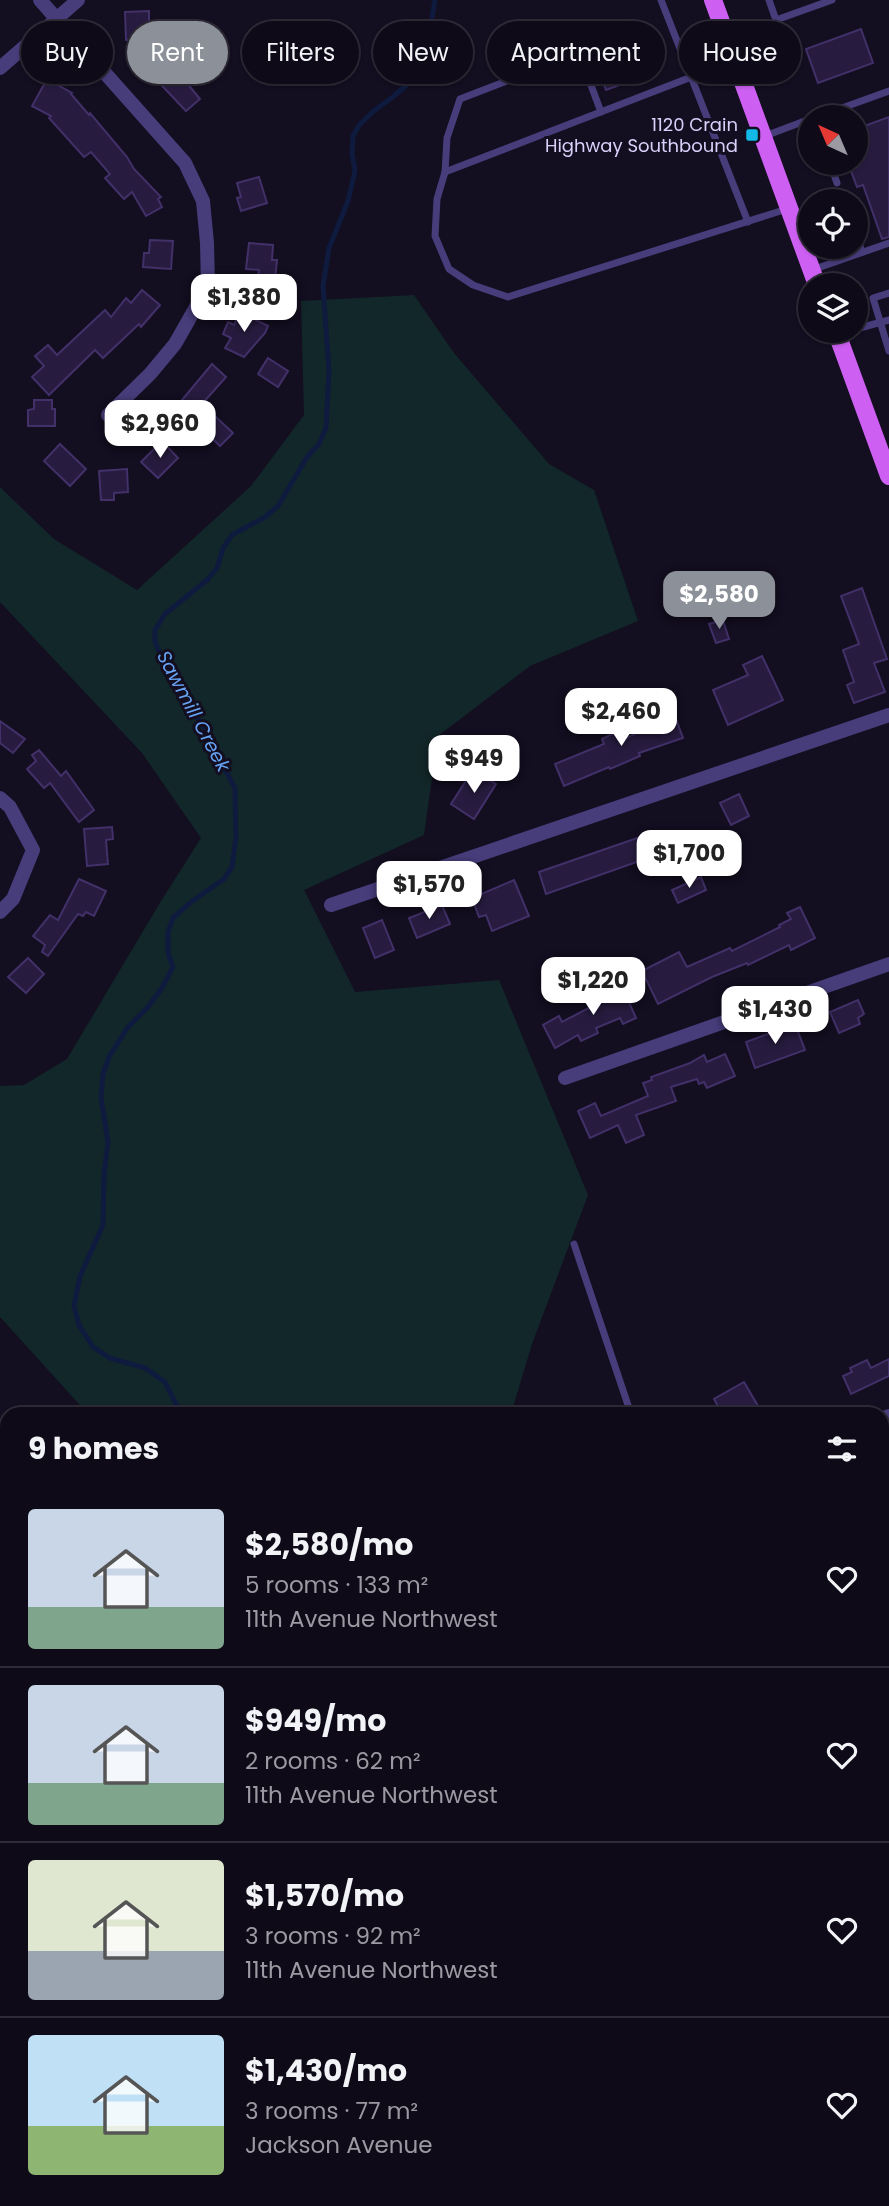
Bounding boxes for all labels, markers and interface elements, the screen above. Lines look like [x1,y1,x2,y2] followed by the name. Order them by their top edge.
[21,21,113,84] chip: Buy
[127,21,228,84] chip: Rent
[242,21,359,84] chip: Filters
[373,21,473,84] chip: New
[487,21,665,84] chip: Apartment
[679,21,801,84] chip: House
[798,105,868,175] north arrow
[798,105,868,343] map controls
[545,112,738,158] place label: 1120 Crain Highway Southbound
[744,127,760,143] marker: 1120 Crain Highway Southbound
[798,189,868,259] button: locate
[798,273,868,343] button: layers
[187,274,301,334] pin: $1,380
[207,281,281,313] text: $1,380
[103,400,217,460] pin: $2,960
[121,407,199,439] text: $2,960
[662,572,776,631] pin: $2,580
[679,578,759,610] text: $2,580
[150,646,237,778] water label: Sawmill Creek
[564,688,678,748] pin: $2,460
[581,695,661,727] text: $2,460
[433,736,515,795] pin: $949
[445,742,504,774] text: $949
[632,830,746,890] pin: $1,700
[653,837,725,869] text: $1,700
[372,862,486,921] pin: $1,570
[393,868,465,900] text: $1,570
[536,958,650,1017] pin: $1,220
[557,964,629,996] text: $1,220
[718,986,832,1046] pin: $1,430
[738,993,812,1025] text: $1,430
[28,1427,159,1470] text: 9 homes
[823,1430,861,1468] icon: filters
[245,1523,413,1566] text: $2,580/mo
[84,1537,168,1621] icon: home
[823,1560,861,1598] icon: heart
[245,1569,428,1601] text: 5 rooms · 133 m²
[245,1603,498,1635] text: 11th Avenue Northwest
[245,1699,386,1742] text: $949/mo
[84,1713,168,1797] icon: home
[823,1736,861,1774] icon: heart
[245,1745,421,1777] text: 2 rooms · 62 m²
[245,1779,498,1811] text: 11th Avenue Northwest
[245,1874,404,1917] text: $1,570/mo
[84,1888,168,1972] icon: home
[823,1911,861,1949] icon: heart
[245,1920,421,1952] text: 3 rooms · 92 m²
[245,1954,498,1986] text: 11th Avenue Northwest
[245,2049,407,2092] text: $1,430/mo
[84,2063,168,2147] icon: home
[823,2086,861,2124] icon: heart
[245,2095,418,2127] text: 3 rooms · 77 m²
[245,2129,433,2161] text: Jackson Avenue

